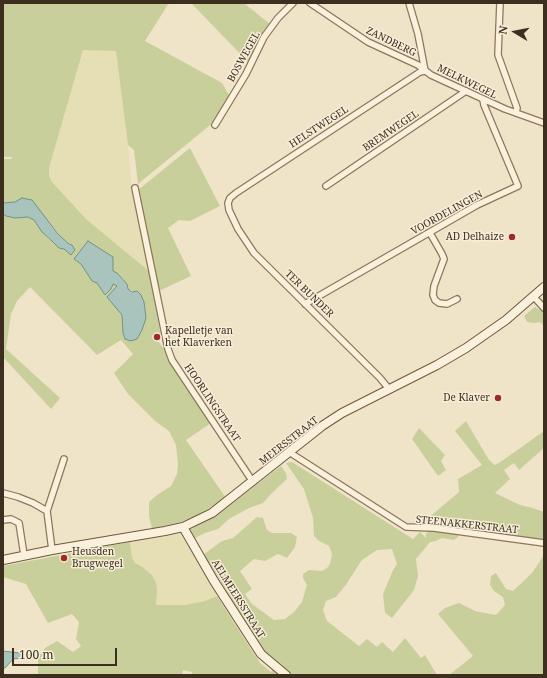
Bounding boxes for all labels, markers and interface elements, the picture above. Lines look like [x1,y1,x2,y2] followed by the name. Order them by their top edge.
[495,12,535,52] north arrow
[495,24,511,35] text: N
[364,25,418,59] street label: ZANDBERG
[225,30,263,84] street label: BOSWEGEL
[435,62,499,102] street label: MELKWEGEL
[287,103,351,151] street label: HELSTWEGEL
[361,108,421,154] street label: BREMWEGEL
[409,188,485,238] street label: VOORDELINGEN
[446,231,504,243] place label: AD Delhaize
[507,232,517,242] marker: AD Delhaize
[282,268,336,320] street label: TER BUNDER
[165,325,233,348] place label: Kapelletje van het Klaverken
[152,332,162,342] marker: Kapelletje van het Klaverken
[181,362,243,444] street label: HOORLINGSTRAAT
[443,392,490,404] place label: De Klaver
[493,393,503,403] marker: De Klaver
[257,414,321,468] street label: MEERSSTRAAT
[415,514,519,536] street label: STEENAKKERSTRAAT
[72,546,123,570] place label: Heusden Brugwegel
[59,553,69,563] marker: Heusden Brugwegel
[209,557,267,641] street label: AELMEERSSTRAAT
[14,640,119,666] scale bar
[19,646,54,663] text: 100 m

